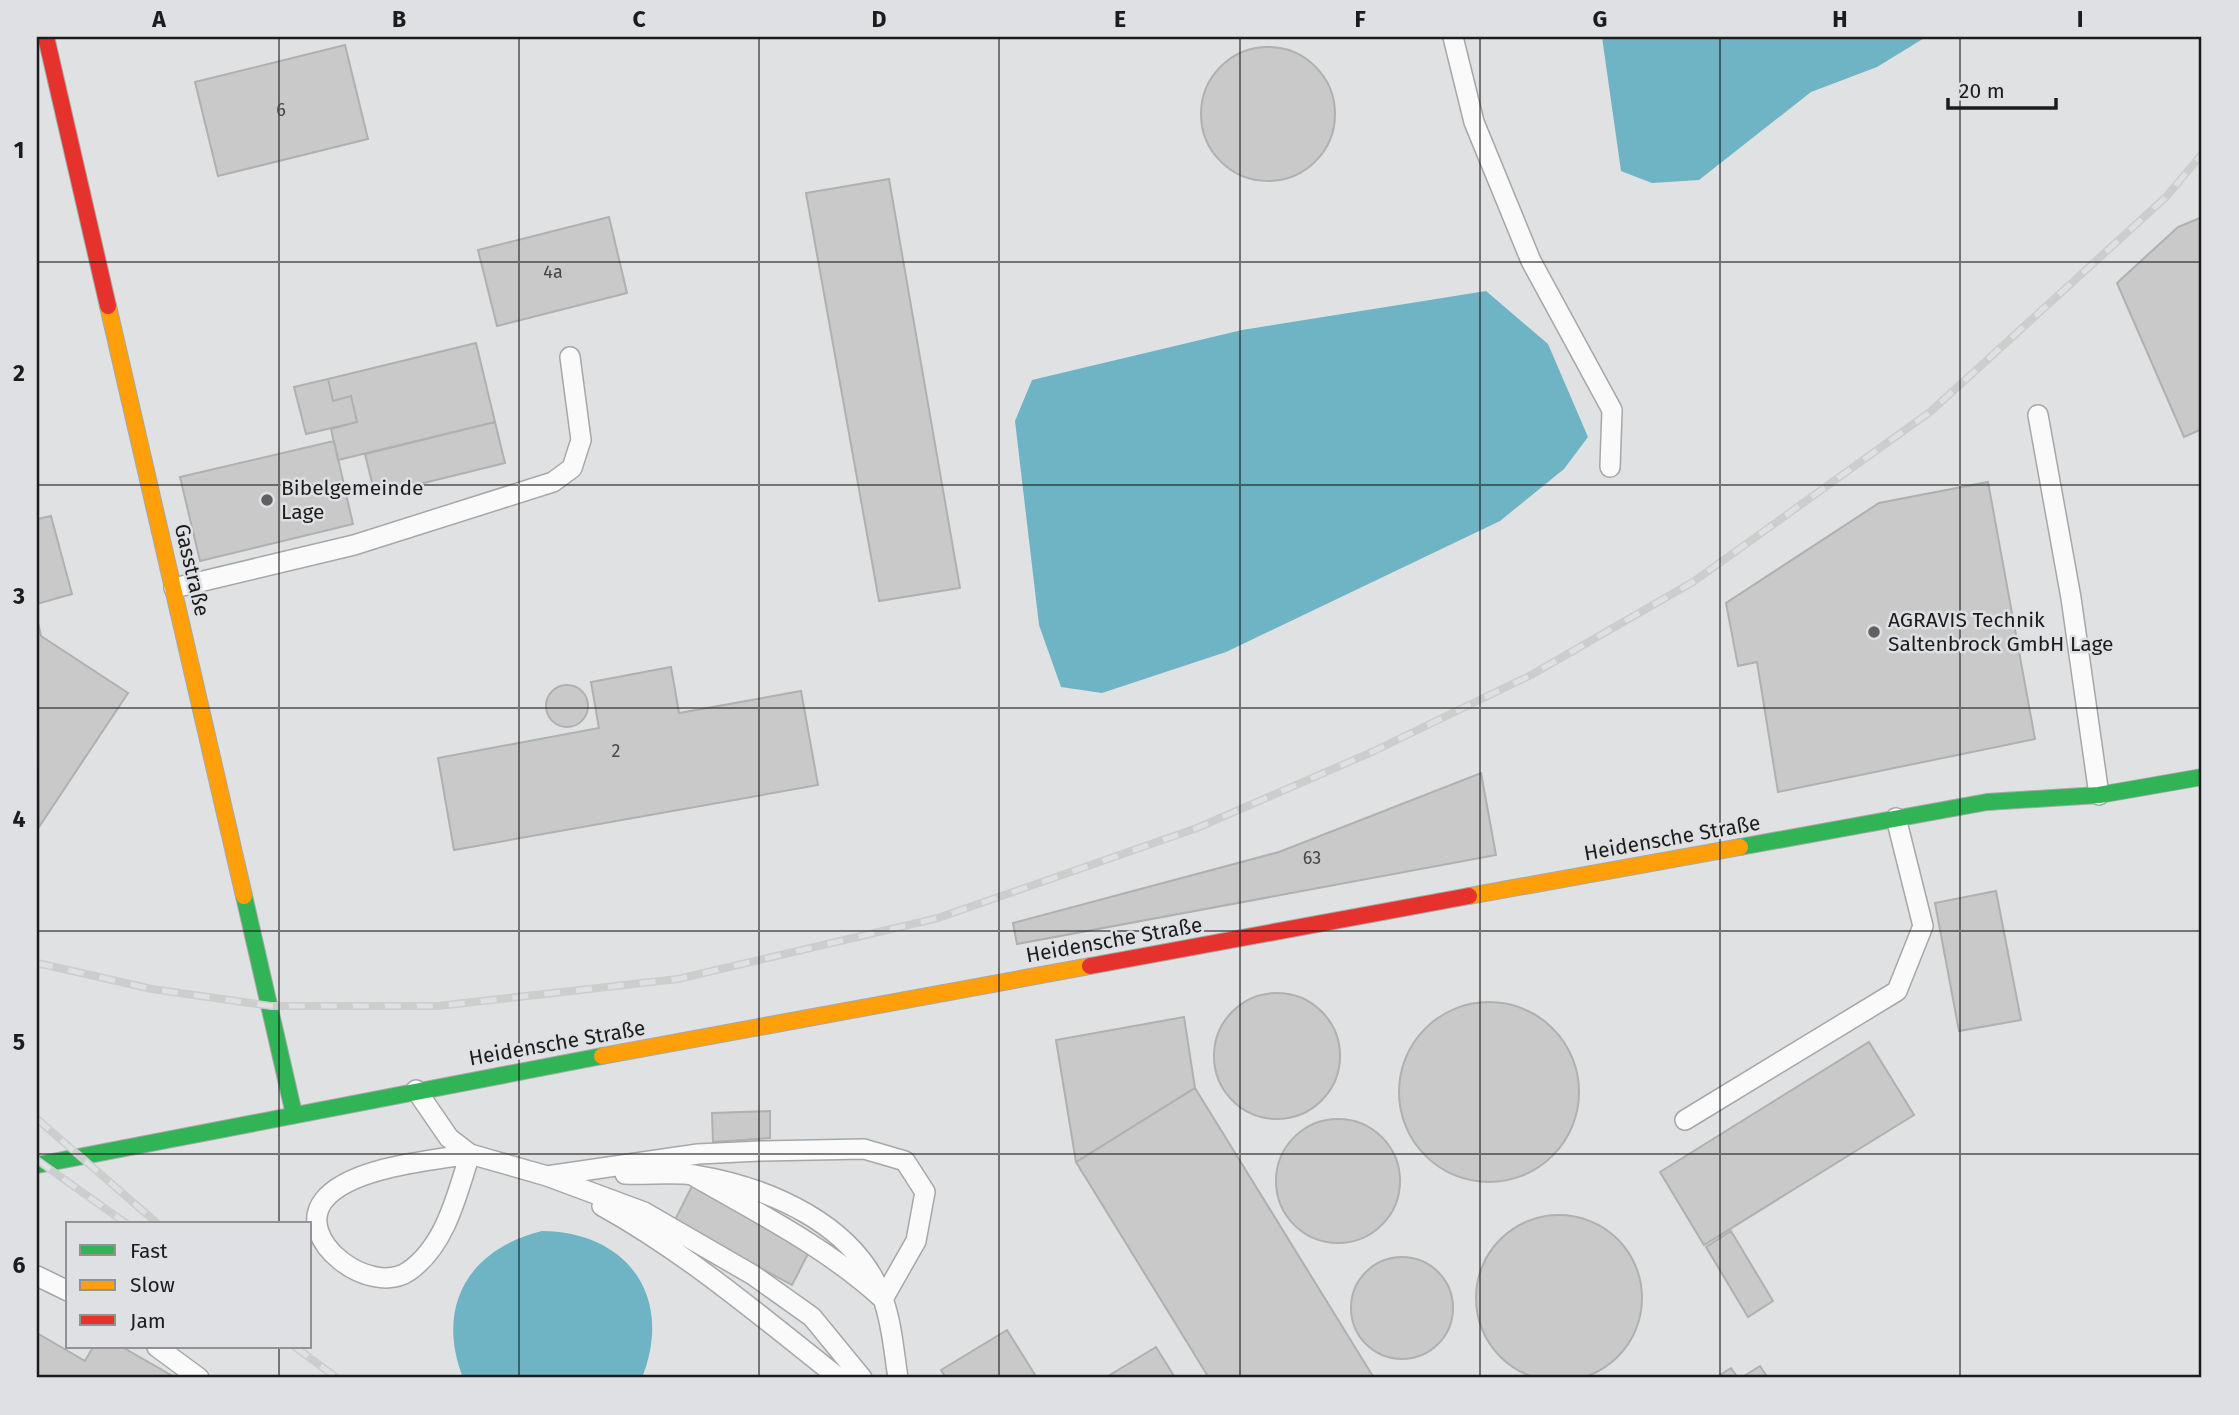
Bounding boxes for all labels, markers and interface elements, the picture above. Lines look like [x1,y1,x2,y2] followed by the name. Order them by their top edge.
[151,5,166,33] text: A
[392,5,406,33] text: B
[632,5,646,33] text: C
[872,5,887,33] text: D
[1114,5,1126,33] text: E
[1354,5,1366,33] text: F
[1593,5,1607,33] text: G
[1832,5,1848,33] text: H
[2077,5,2083,33] text: I
[1948,66,2057,110] scale bar
[1959,78,2005,104] text: 20 m
[276,99,286,121] house number: 6
[14,136,24,164] text: 1
[543,261,563,283] house number: 4a
[13,359,25,387] text: 2
[281,475,423,525] place label: Bibelgemeinde Lage
[259,492,275,508] marker: Bibelgemeinde Lage
[169,521,215,619] street label: Gasstraße
[12,582,25,610] text: 3
[1888,607,2113,657] place label: AGRAVIS Technik Saltenbrock GmbH Lage
[1866,624,1882,640] marker: AGRAVIS Technik Saltenbrock GmbH Lage
[612,740,621,762] house number: 2
[13,805,26,833] text: 4
[1582,810,1762,866] street label: Heidensche Straße
[1303,847,1321,869] house number: 63
[1024,912,1204,968] street label: Heidensche Straße
[467,1015,647,1071] street label: Heidensche Straße
[13,1028,25,1056] text: 5
[66,1222,312,1348] legend
[130,1238,168,1264] text: Fast
[13,1251,26,1279] text: 6
[130,1272,175,1298] text: Slow
[130,1308,166,1334] text: Jam

